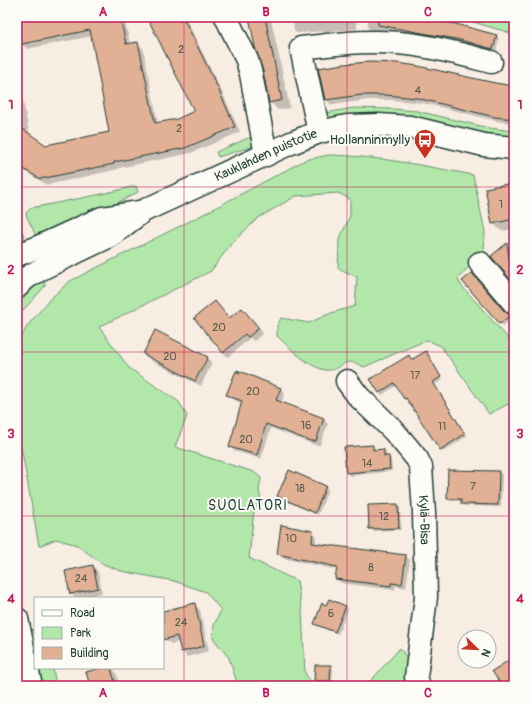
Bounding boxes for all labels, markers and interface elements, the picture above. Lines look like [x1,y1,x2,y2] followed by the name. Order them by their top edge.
[99,4,108,20] text: A
[262,4,270,20] text: B
[424,4,432,20] text: C
[178,43,184,56] house number: 2
[415,84,422,97] house number: 4
[8,97,14,113] text: 1
[517,97,523,113] text: 1
[176,122,182,135] house number: 2
[212,125,320,185] street label: Kauklahden puistotie
[412,127,438,160] bus stop icon: Hollanninmylly
[330,132,410,148] place label: Hollanninmylly
[499,198,503,211] house number: 1
[7,262,15,278] text: 2
[516,262,524,278] text: 2
[212,321,226,334] house number: 20
[163,350,177,363] house number: 20
[410,369,420,382] house number: 17
[246,385,260,398] house number: 20
[301,419,311,432] house number: 16
[438,420,446,433] house number: 11
[7,426,15,442] text: 3
[516,426,524,442] text: 3
[239,433,253,446] house number: 20
[362,457,373,470] house number: 14
[470,480,476,493] house number: 7
[295,482,305,495] house number: 18
[415,495,433,545] street label: Kylä-Bisa
[208,497,288,514] district label: SUOLATORI
[379,510,389,523] house number: 12
[285,532,297,545] house number: 10
[368,561,374,574] house number: 8
[75,572,88,585] house number: 24
[7,591,15,607] text: 4
[516,591,524,607] text: 4
[34,597,164,669] legend
[70,606,95,621] text: Road
[328,607,334,620] house number: 6
[175,616,188,629] house number: 24
[70,626,91,641] text: Park
[457,629,497,669] north arrow
[70,646,109,661] text: Building
[478,647,493,659] text: N
[99,685,108,701] text: A
[262,685,270,701] text: B
[424,685,432,701] text: C

